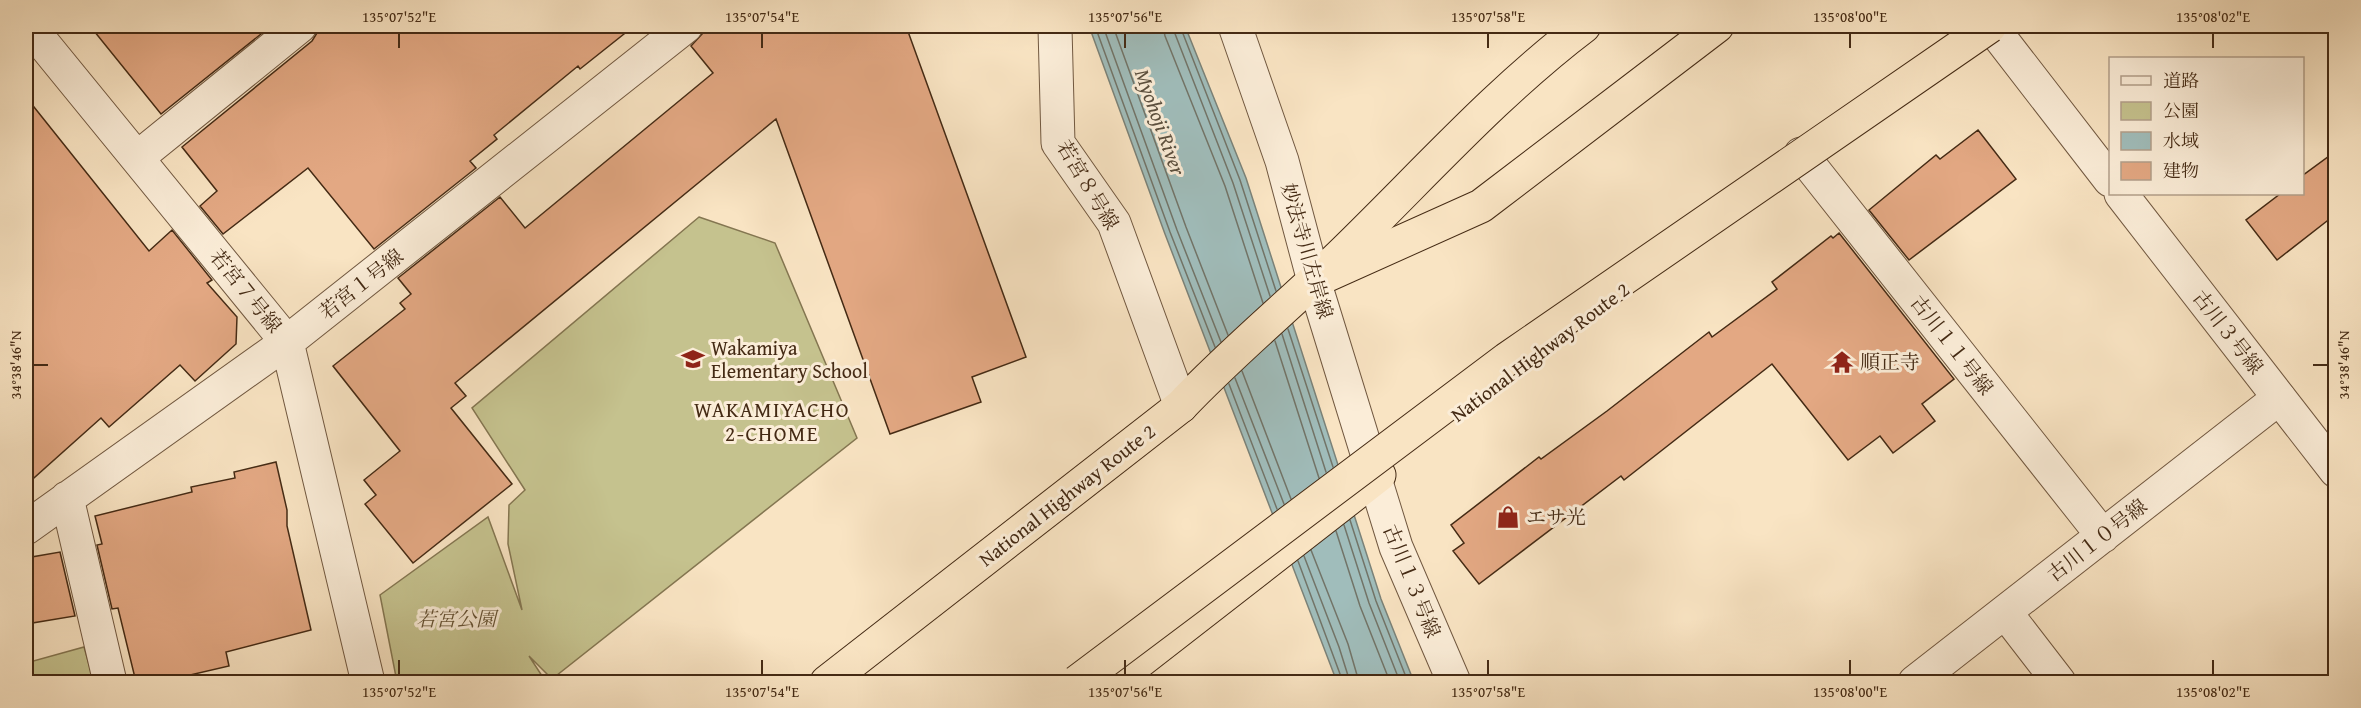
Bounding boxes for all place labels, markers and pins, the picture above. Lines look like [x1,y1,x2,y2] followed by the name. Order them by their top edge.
[711,333,868,385] place label: Wakamiya Elementary School
[680,346,706,372] school or university icon: Wakamiya Elementary School
[1860,347,1920,376] place label: 順正寺
[1829,349,1855,375] temple icon: 順正寺
[1526,502,1586,531] place label: エサ光
[1495,504,1521,530] shop icon: エサ光

